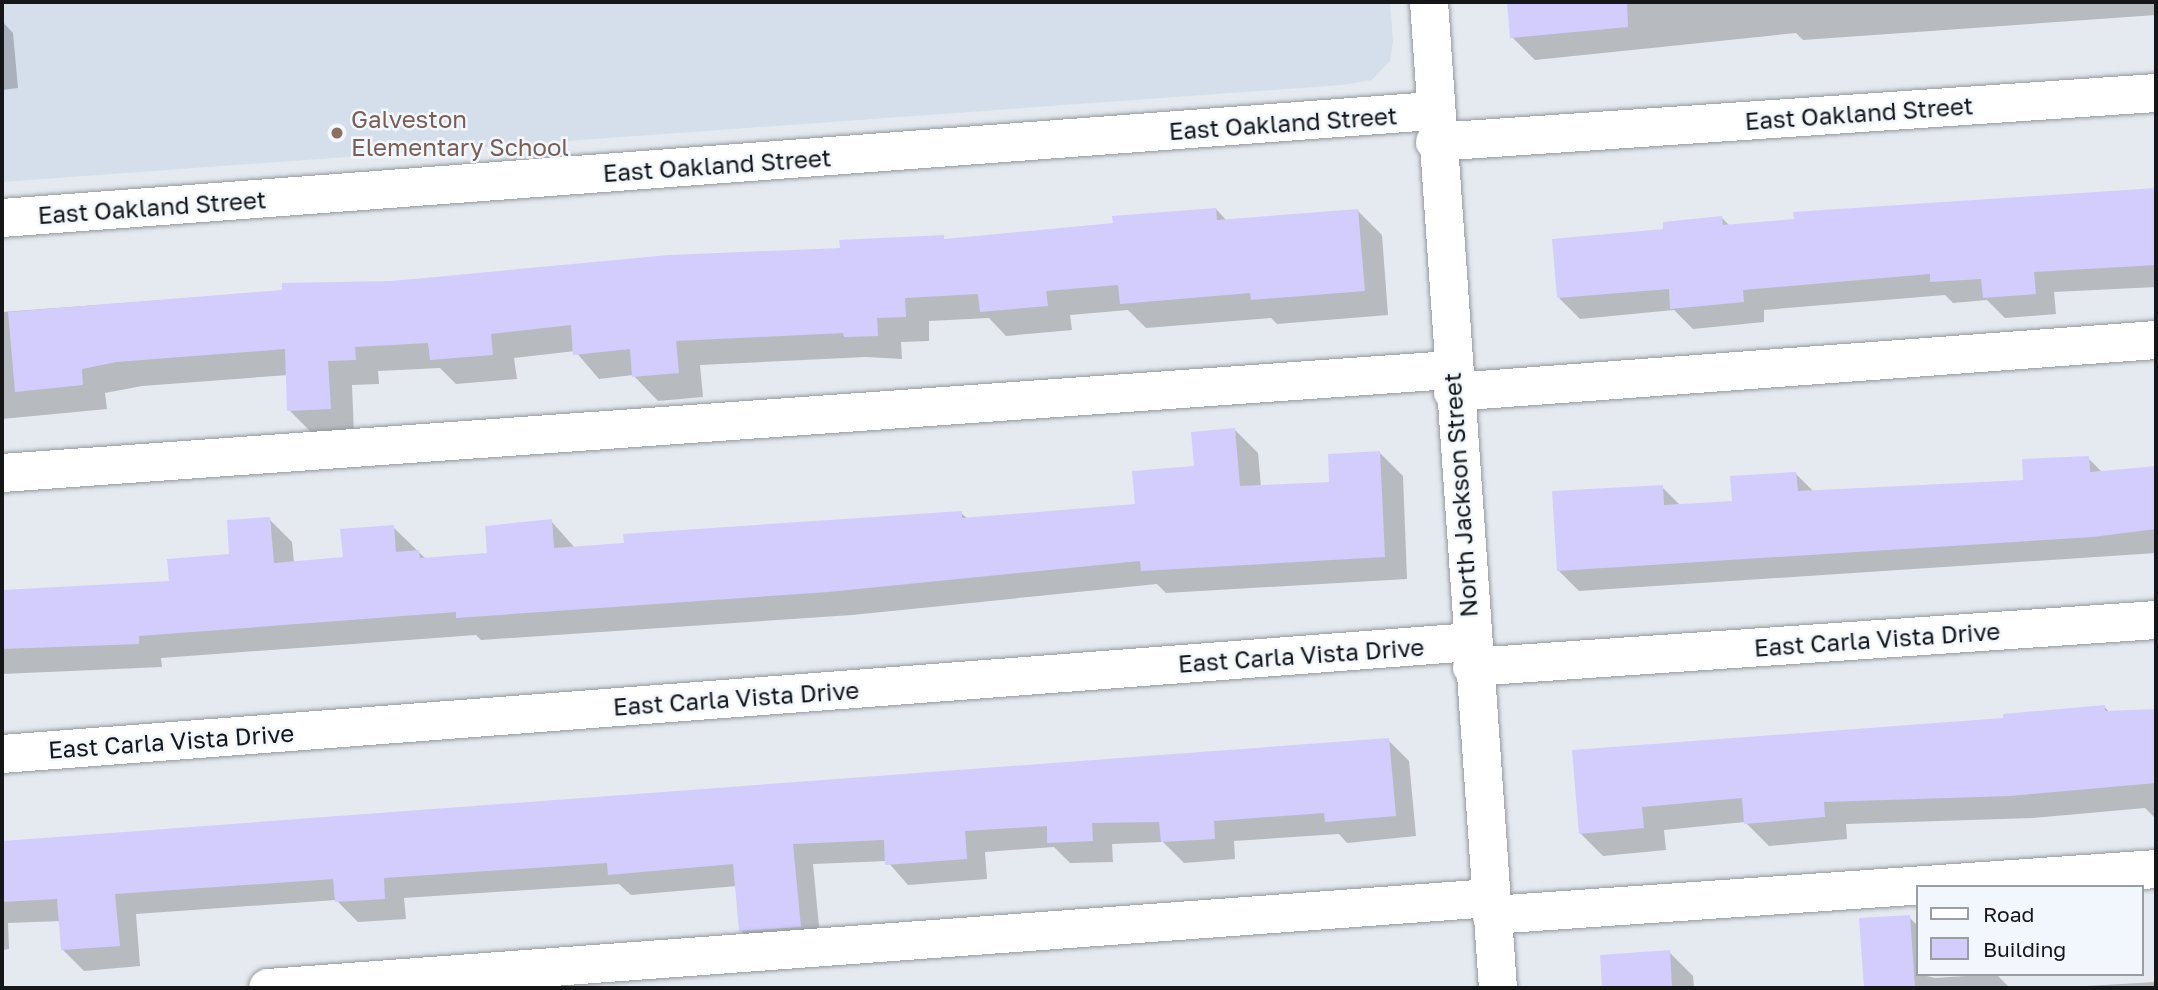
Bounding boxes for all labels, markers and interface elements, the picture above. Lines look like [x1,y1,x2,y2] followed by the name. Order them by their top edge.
[1744,91,1974,135] street label: East Oakland Street
[1168,101,1398,145] street label: East Oakland Street
[351,105,569,161] place label: Galveston Elementary School
[329,125,345,141] marker: Galveston Elementary School
[602,143,832,187] street label: East Oakland Street
[37,185,267,229] street label: East Oakland Street
[1437,372,1483,618] street label: North Jackson Street
[1753,616,2001,662] street label: East Carla Vista Drive
[1177,632,1425,678] street label: East Carla Vista Drive
[612,675,860,721] street label: East Carla Vista Drive
[47,718,295,764] street label: East Carla Vista Drive
[1916,885,2144,976] legend
[1983,901,2034,927] text: Road
[1983,936,2066,962] text: Building

